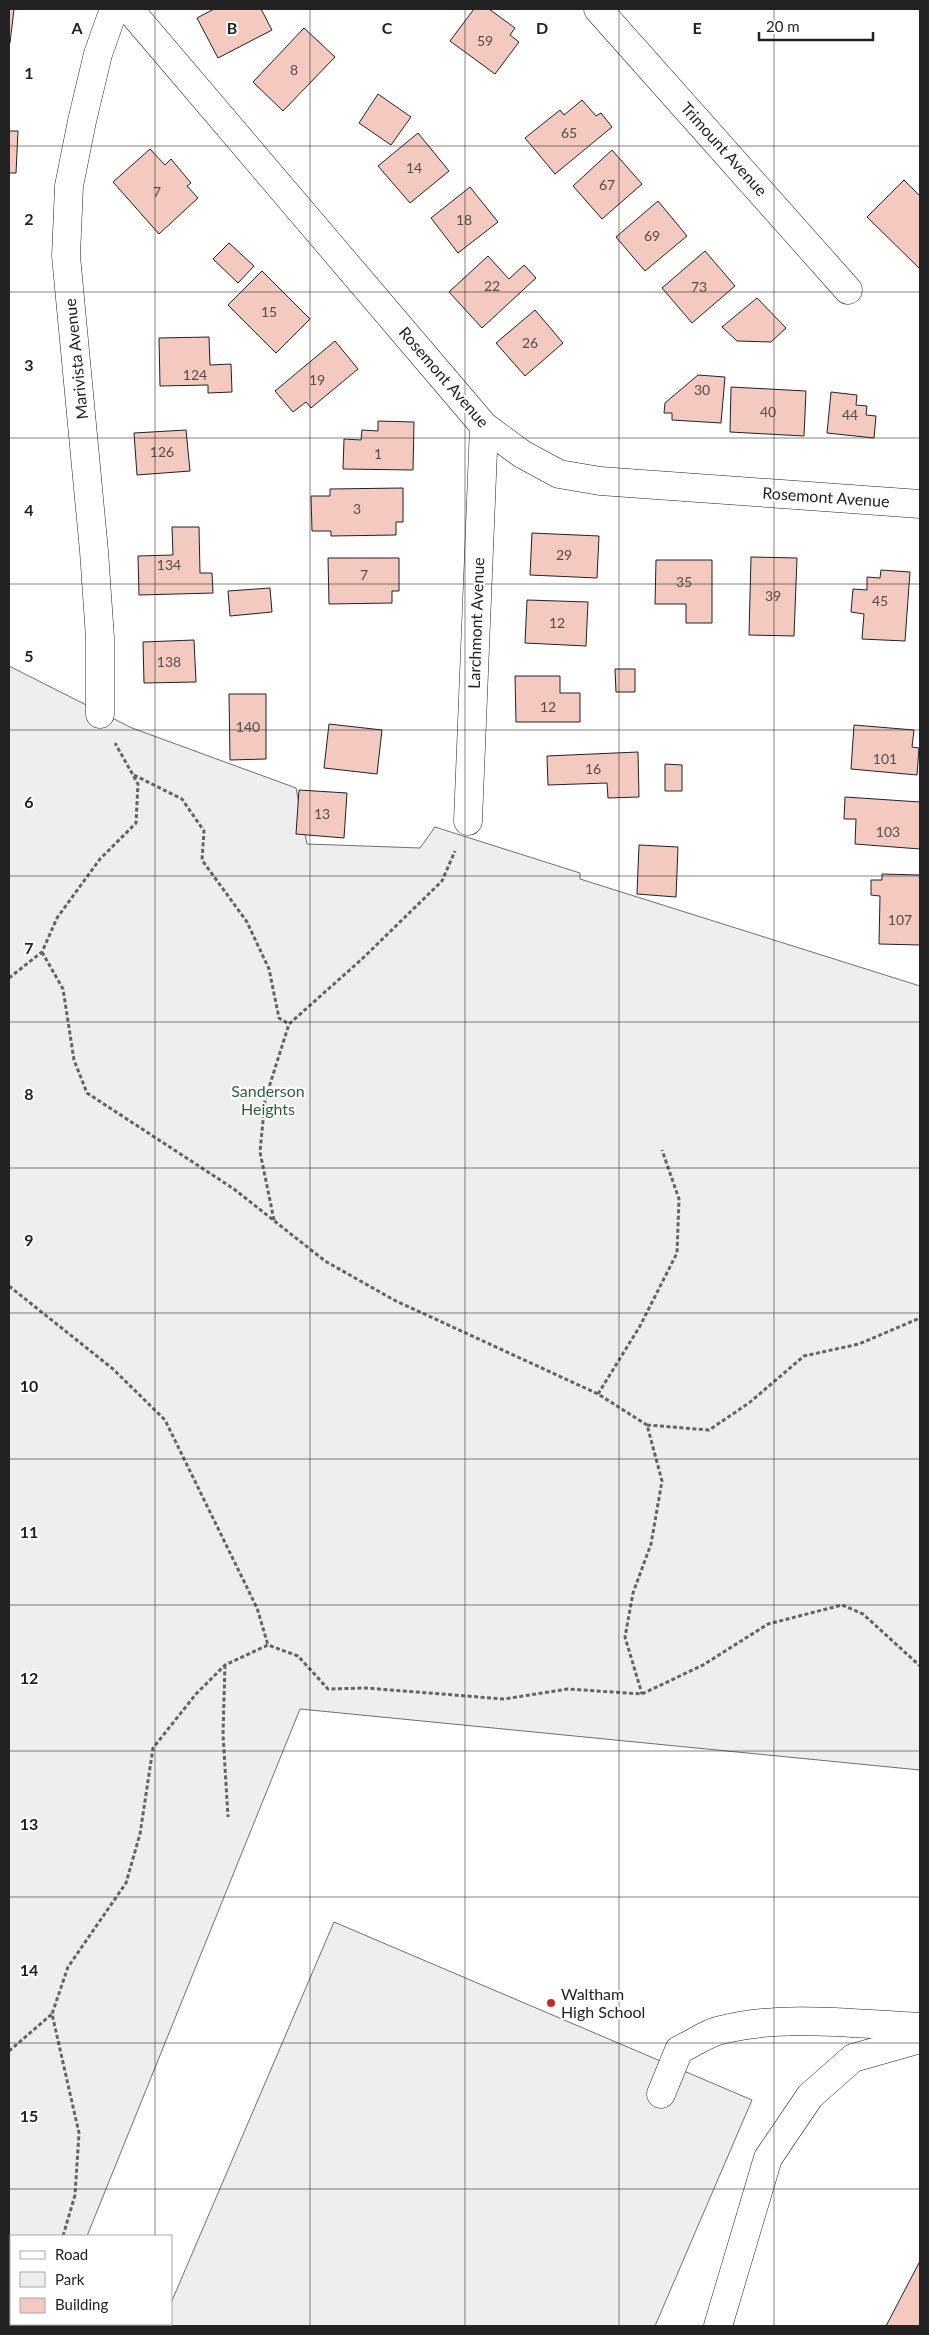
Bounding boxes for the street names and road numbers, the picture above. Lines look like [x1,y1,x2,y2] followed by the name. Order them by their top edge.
[677,98,771,199] street label: Trimount Avenue
[60,298,91,420] street label: Marivista Avenue
[395,322,493,431] street label: Rosemont Avenue
[762,483,890,510] street label: Rosemont Avenue
[464,557,487,689] street label: Larchmont Avenue

